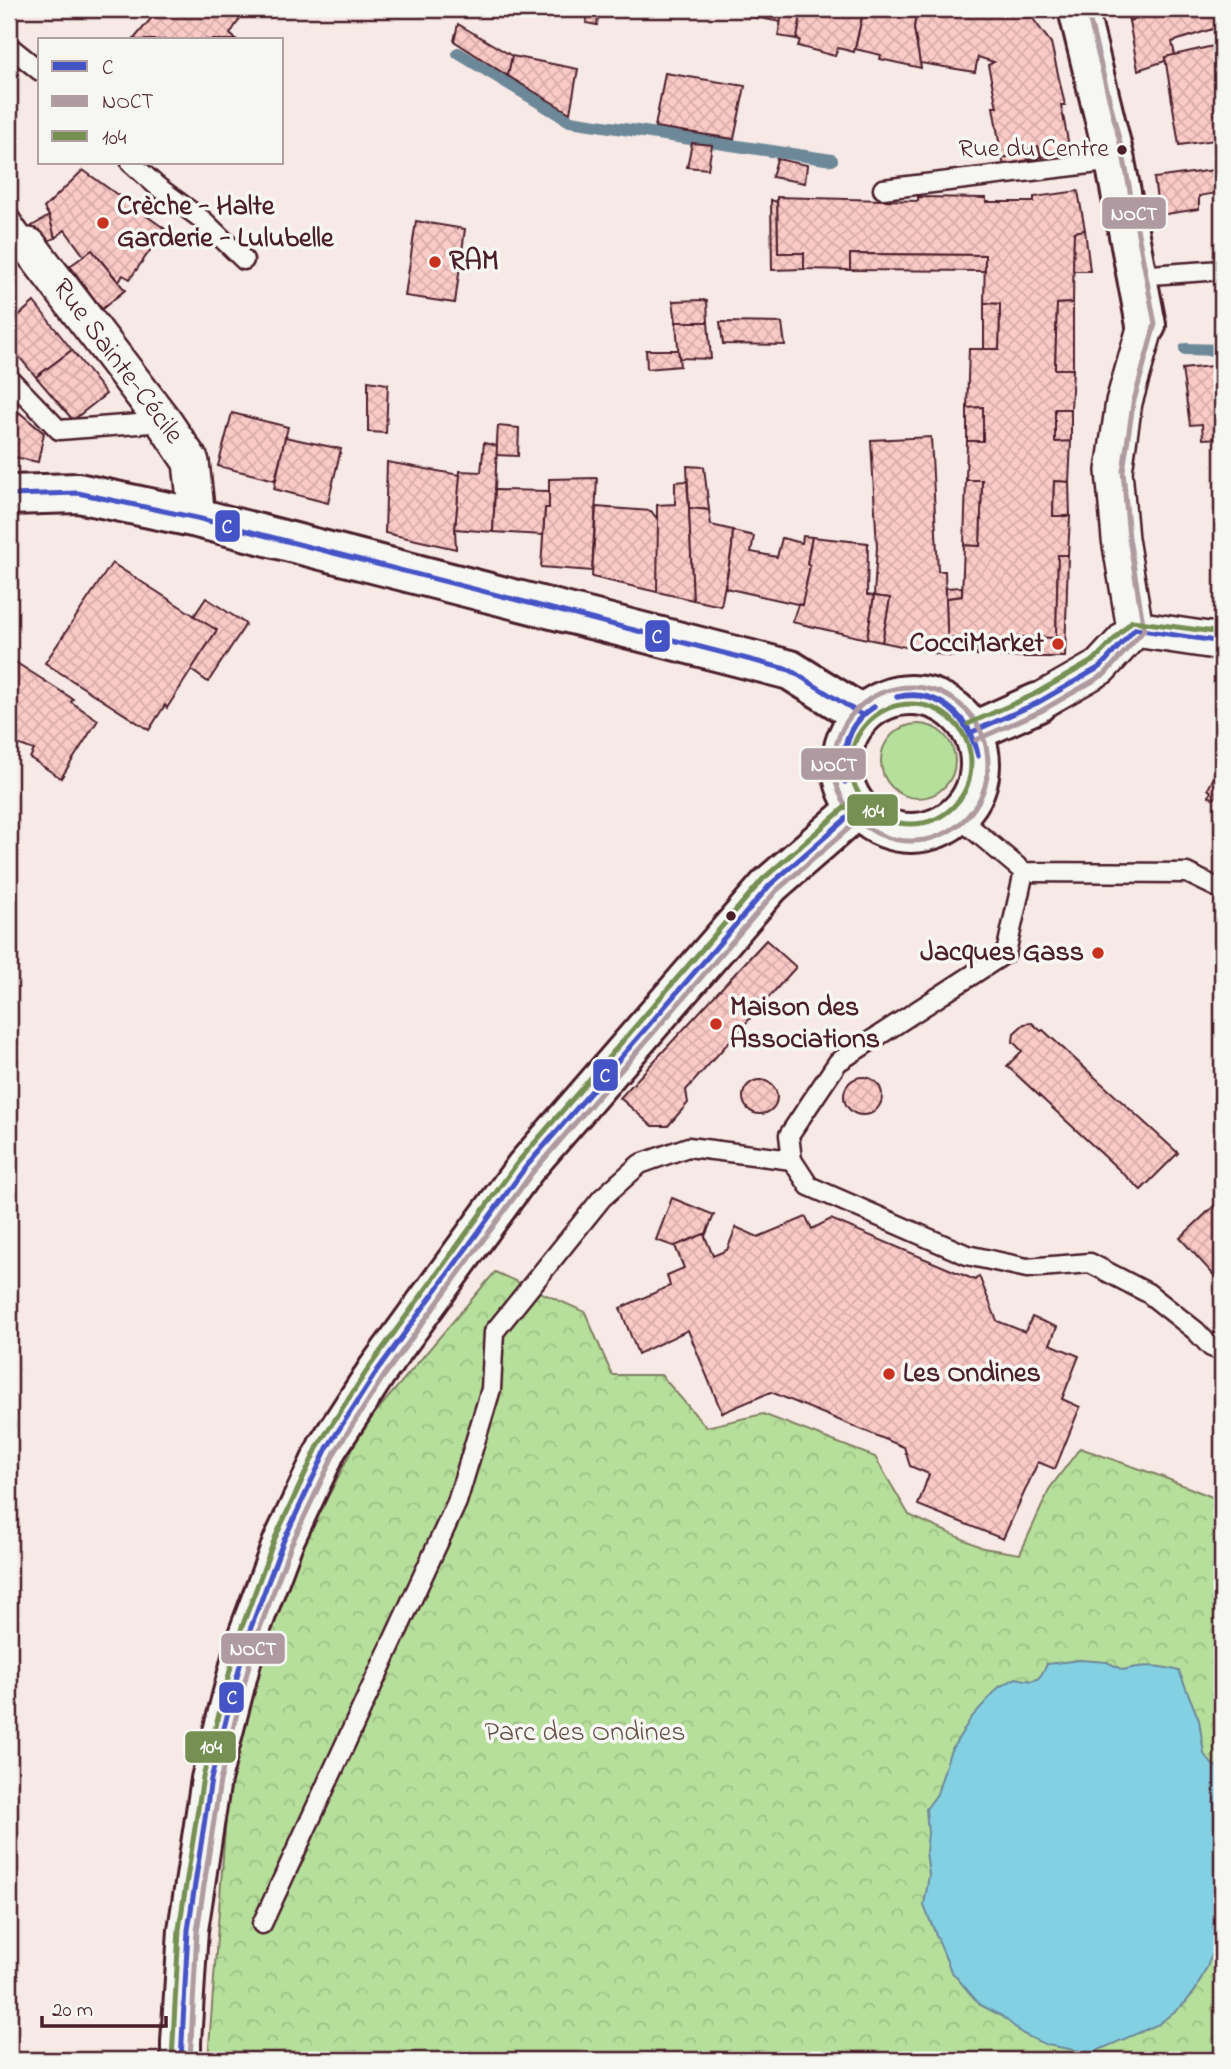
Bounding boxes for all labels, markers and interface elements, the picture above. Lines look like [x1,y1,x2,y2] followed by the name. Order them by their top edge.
[38,38,284,164] legend
[102,54,114,84] text: C
[102,88,154,118] text: NOCT
[102,124,127,154] text: 104
[959,131,1109,169] place label: Rue du Centre
[1115,143,1129,157] marker: Rue du Centre
[117,187,335,260] place label: Crèche - Halte Garderie - Lulubelle
[1101,196,1167,230] line badge: NOCT
[1111,202,1157,229] text: NOCT
[95,215,111,231] marker: Crèche - Halte Garderie - Lulubelle
[449,242,499,283] place label: RAM
[427,254,443,270] marker: RAM
[41,271,193,454] street label: Rue Sainte-Cécile
[214,509,241,543] line badge: C
[222,515,233,542] text: C
[644,619,671,653] line badge: C
[909,624,1045,665] place label: CocciMarket
[652,625,663,652] text: C
[1050,636,1066,652] marker: CocciMarket
[800,747,867,781] line badge: NOCT
[811,753,857,780] text: NOCT
[846,793,899,827] line badge: 104
[862,799,884,826] text: 104
[724,909,738,923] unlabelled marker
[920,933,1084,974] place label: Jacques Gass
[1090,945,1106,961] marker: Jacques Gass
[730,988,880,1061] place label: Maison des Associations
[708,1016,724,1032] marker: Maison des Associations
[592,1058,619,1092] line badge: C
[600,1064,611,1091] text: C
[903,1354,1041,1395] place label: Les Ondines
[881,1366,897,1382] marker: Les Ondines
[220,1632,286,1665] line badge: NOCT
[230,1637,276,1664] text: NOCT
[218,1681,245,1714] line badge: C
[227,1686,238,1713] text: C
[485,1713,685,1754] park label: Parc des Ondines
[184,1730,237,1764] line badge: 104
[200,1735,222,1762] text: 104
[42,1985,166,2029] scale bar
[52,1996,93,2026] text: 20 m

